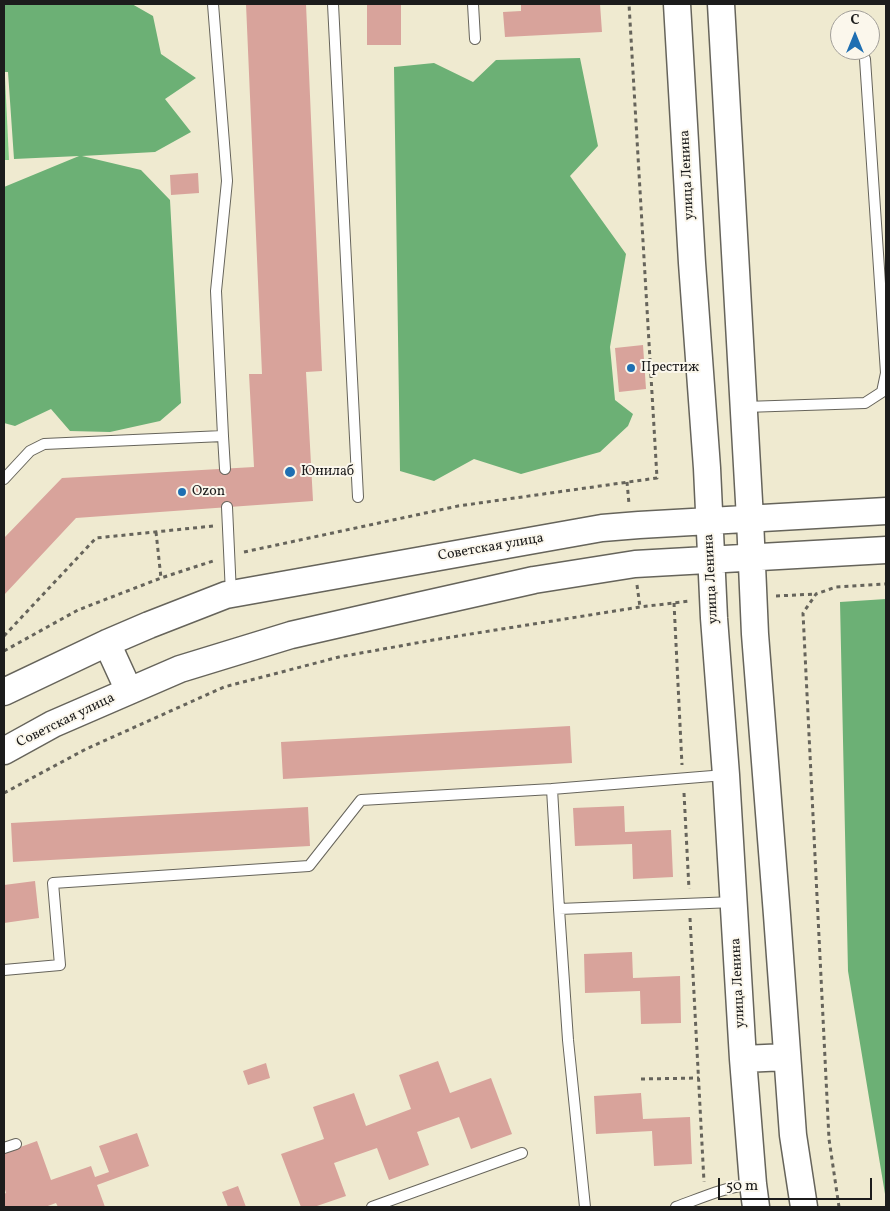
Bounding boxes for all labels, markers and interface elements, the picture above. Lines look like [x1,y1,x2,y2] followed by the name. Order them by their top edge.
[830,10,880,60] north arrow
[850,11,860,30] text: С
[677,129,699,221] street label: улица Ленина
[641,360,699,376] place label: Престиж
[625,362,637,374] marker: Престиж
[301,464,354,480] place label: Юнилаб
[283,465,297,479] marker: Юнилаб
[192,484,225,500] place label: Ozon
[176,486,188,498] marker: Ozon
[437,530,545,566] street label: Советская улица
[701,533,723,625] street label: улица Ленина
[14,690,118,752] street label: Советская улица
[728,937,750,1029] street label: улица Ленина
[720,1168,874,1200] scale bar
[726,1176,758,1197] text: 50 m

